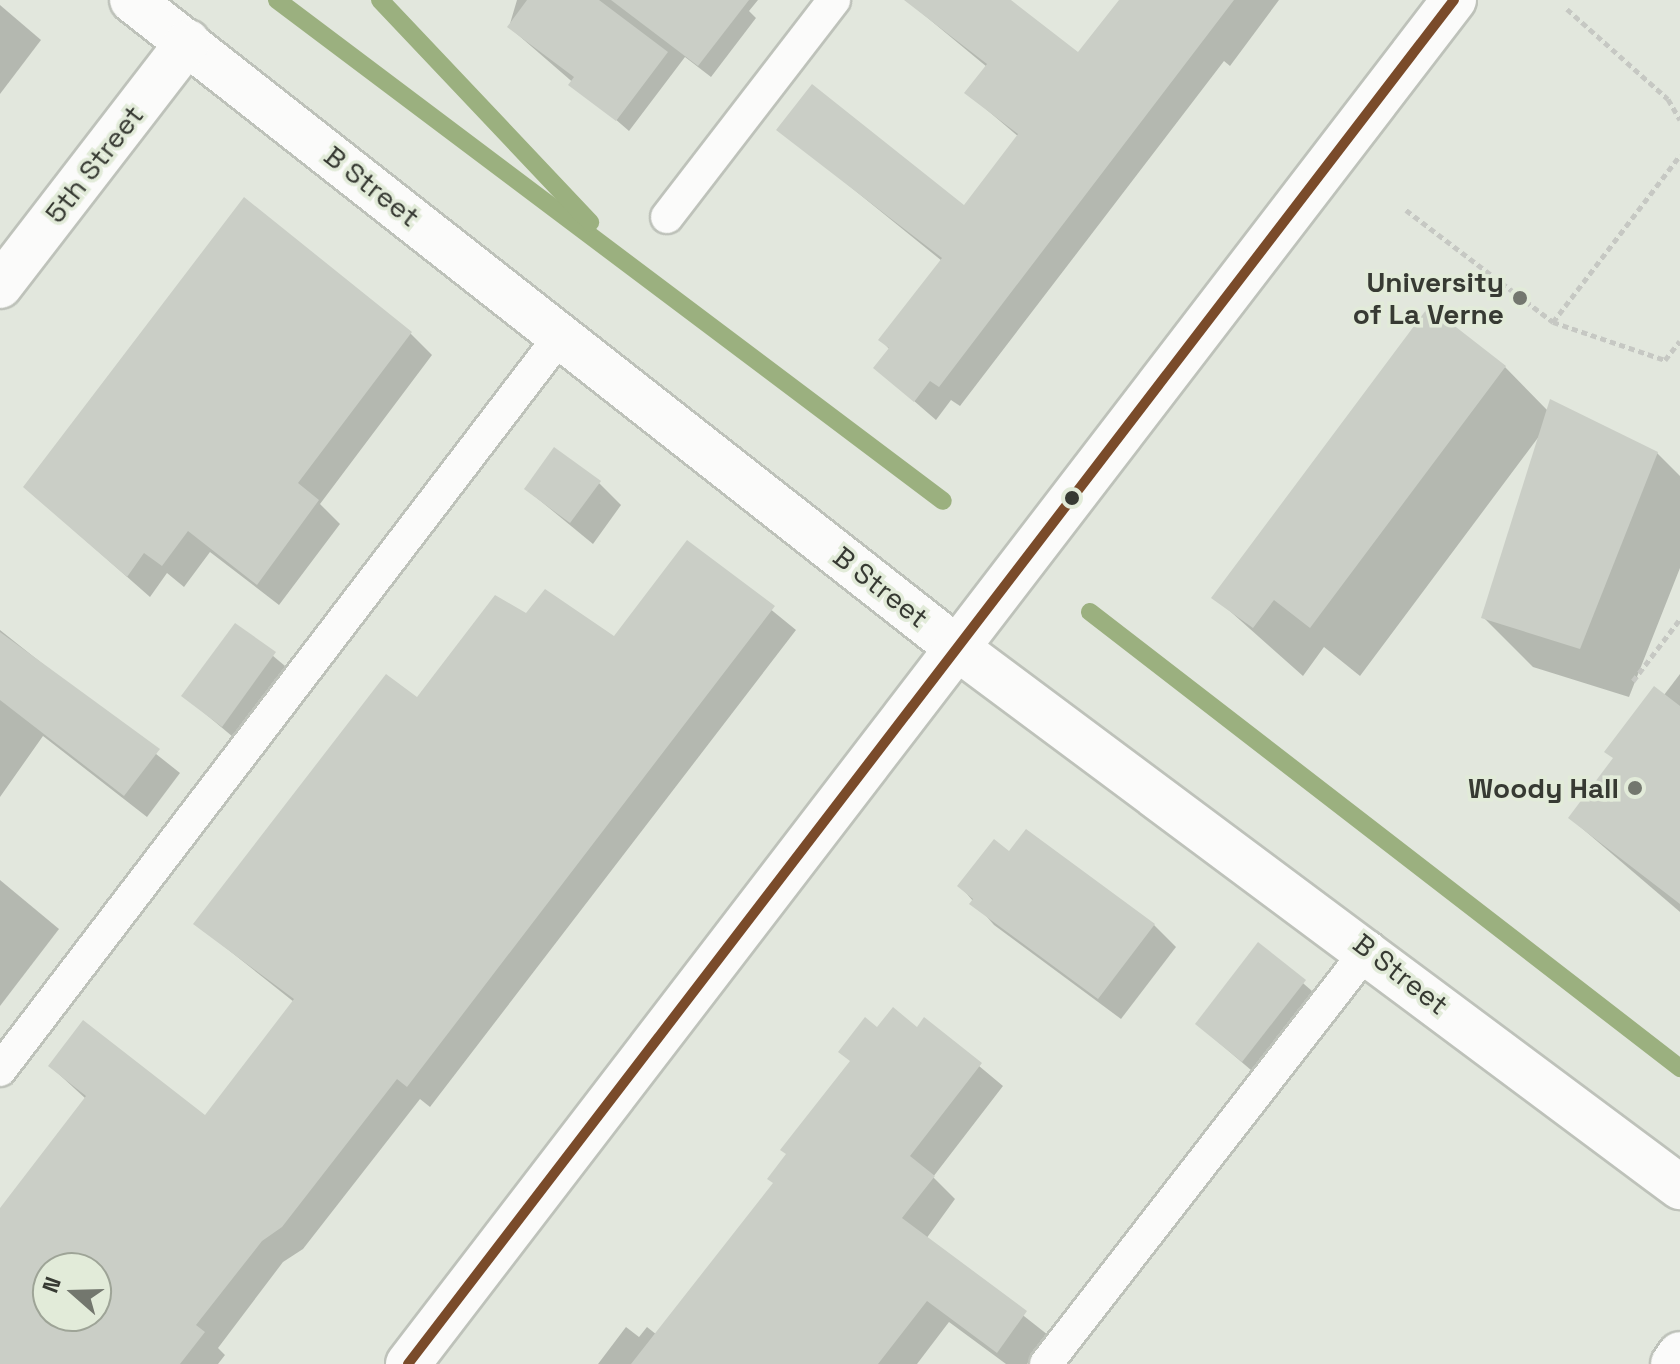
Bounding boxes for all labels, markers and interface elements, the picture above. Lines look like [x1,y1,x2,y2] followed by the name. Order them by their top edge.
[38,99,150,229] street label: 5th Street
[318,139,426,233] street label: B Street
[1352,265,1504,331] place label: University of La Verne
[1511,289,1529,307] marker: University of La Verne
[1064,490,1080,506] unlabelled marker
[827,540,935,634] street label: B Street
[1468,771,1619,805] place label: Woody Hall
[1626,779,1644,797] marker: Woody Hall
[1347,927,1455,1021] street label: B Street
[32,1252,112,1332] north arrow
[36,1273,67,1296] text: N

